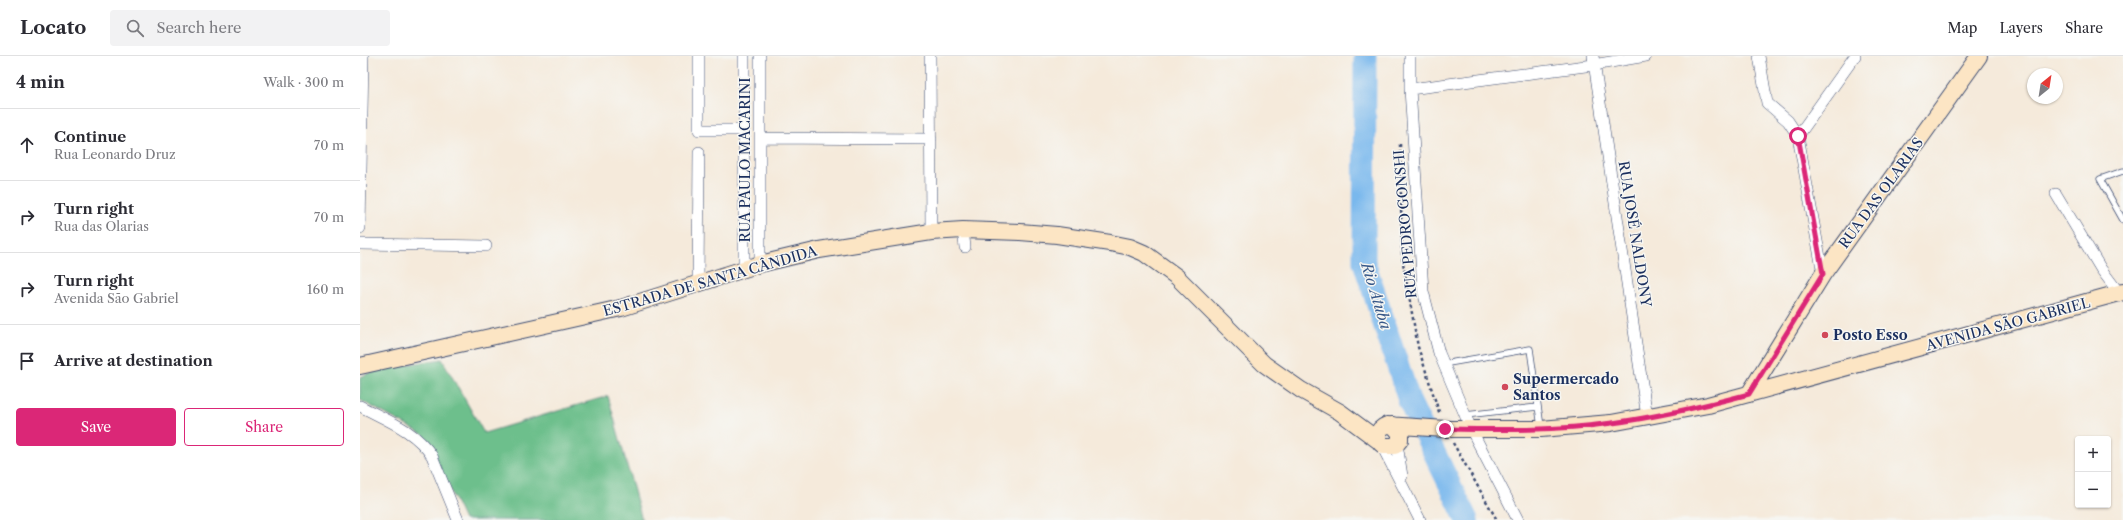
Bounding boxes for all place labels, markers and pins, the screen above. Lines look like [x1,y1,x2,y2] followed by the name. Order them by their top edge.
[1833,326,1908,344] place label: Posto Esso
[1820,330,1830,340] marker: Posto Esso
[1513,370,1619,404] place label: Supermercado Santos
[1500,382,1510,392] marker: Supermercado Santos

